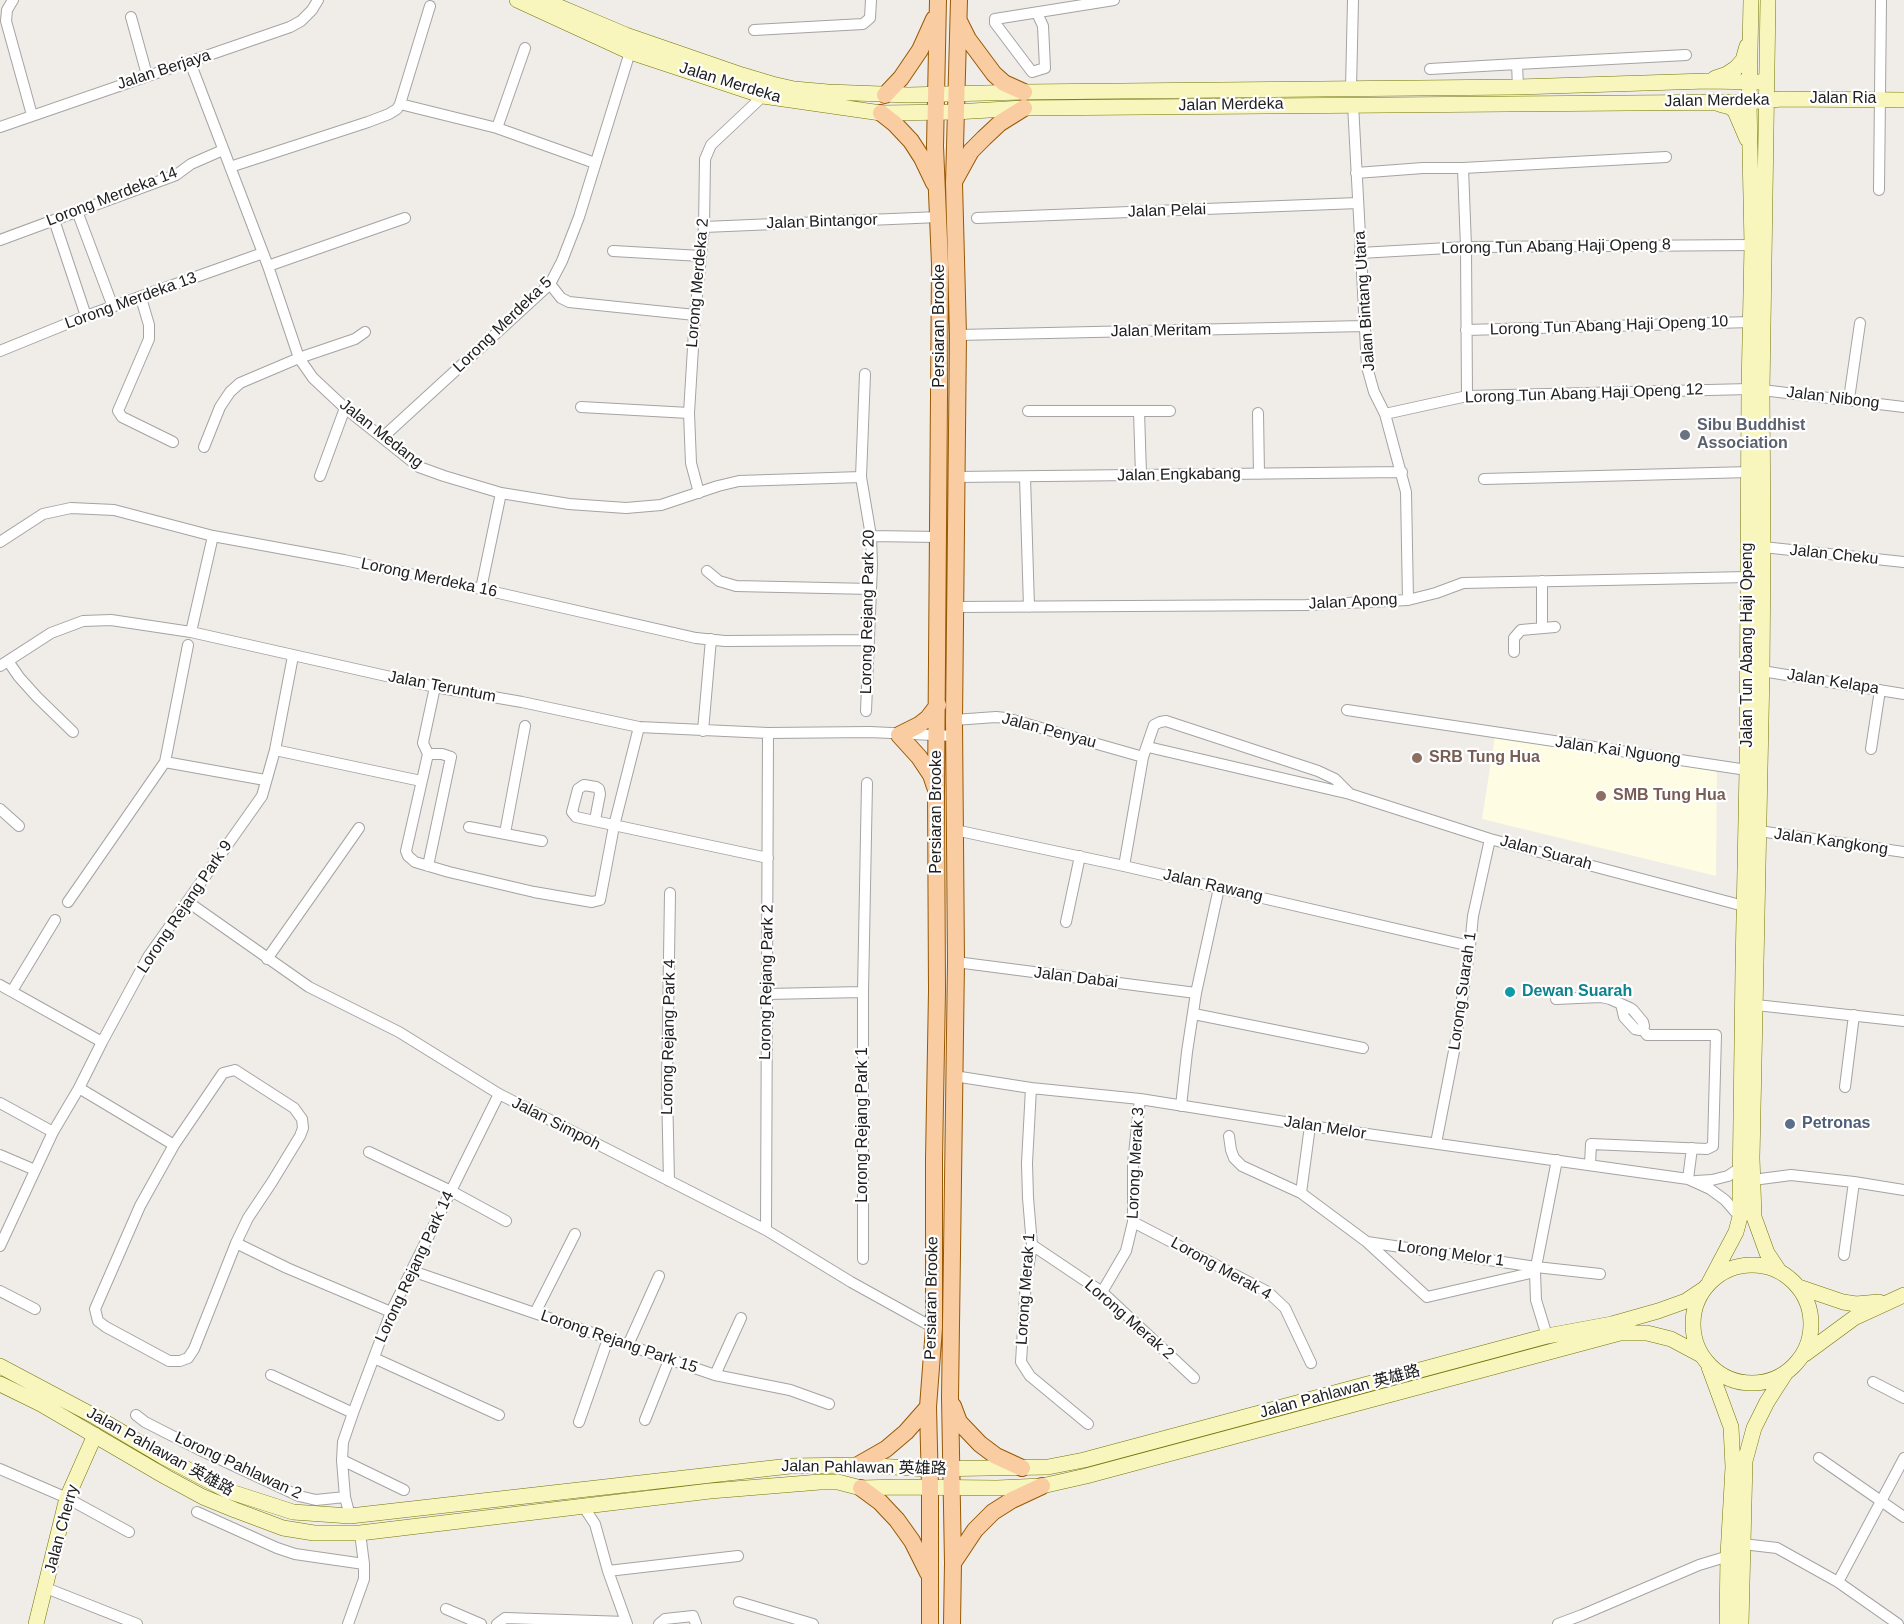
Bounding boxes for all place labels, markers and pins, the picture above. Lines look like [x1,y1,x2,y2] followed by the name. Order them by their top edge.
[1697,416,1805,454] place label: Sibu Buddhist Association
[1678,428,1692,442] marker: Sibu Buddhist Association
[1429,748,1540,768] place label: SRB Tung Hua
[1410,751,1424,765] marker: SRB Tung Hua
[1613,786,1726,806] place label: SMB Tung Hua
[1594,789,1608,803] marker: SMB Tung Hua
[1522,982,1632,1002] place label: Dewan Suarah
[1503,985,1517,999] marker: Dewan Suarah
[1802,1114,1870,1134] place label: Petronas
[1783,1117,1797,1131] marker: Petronas

